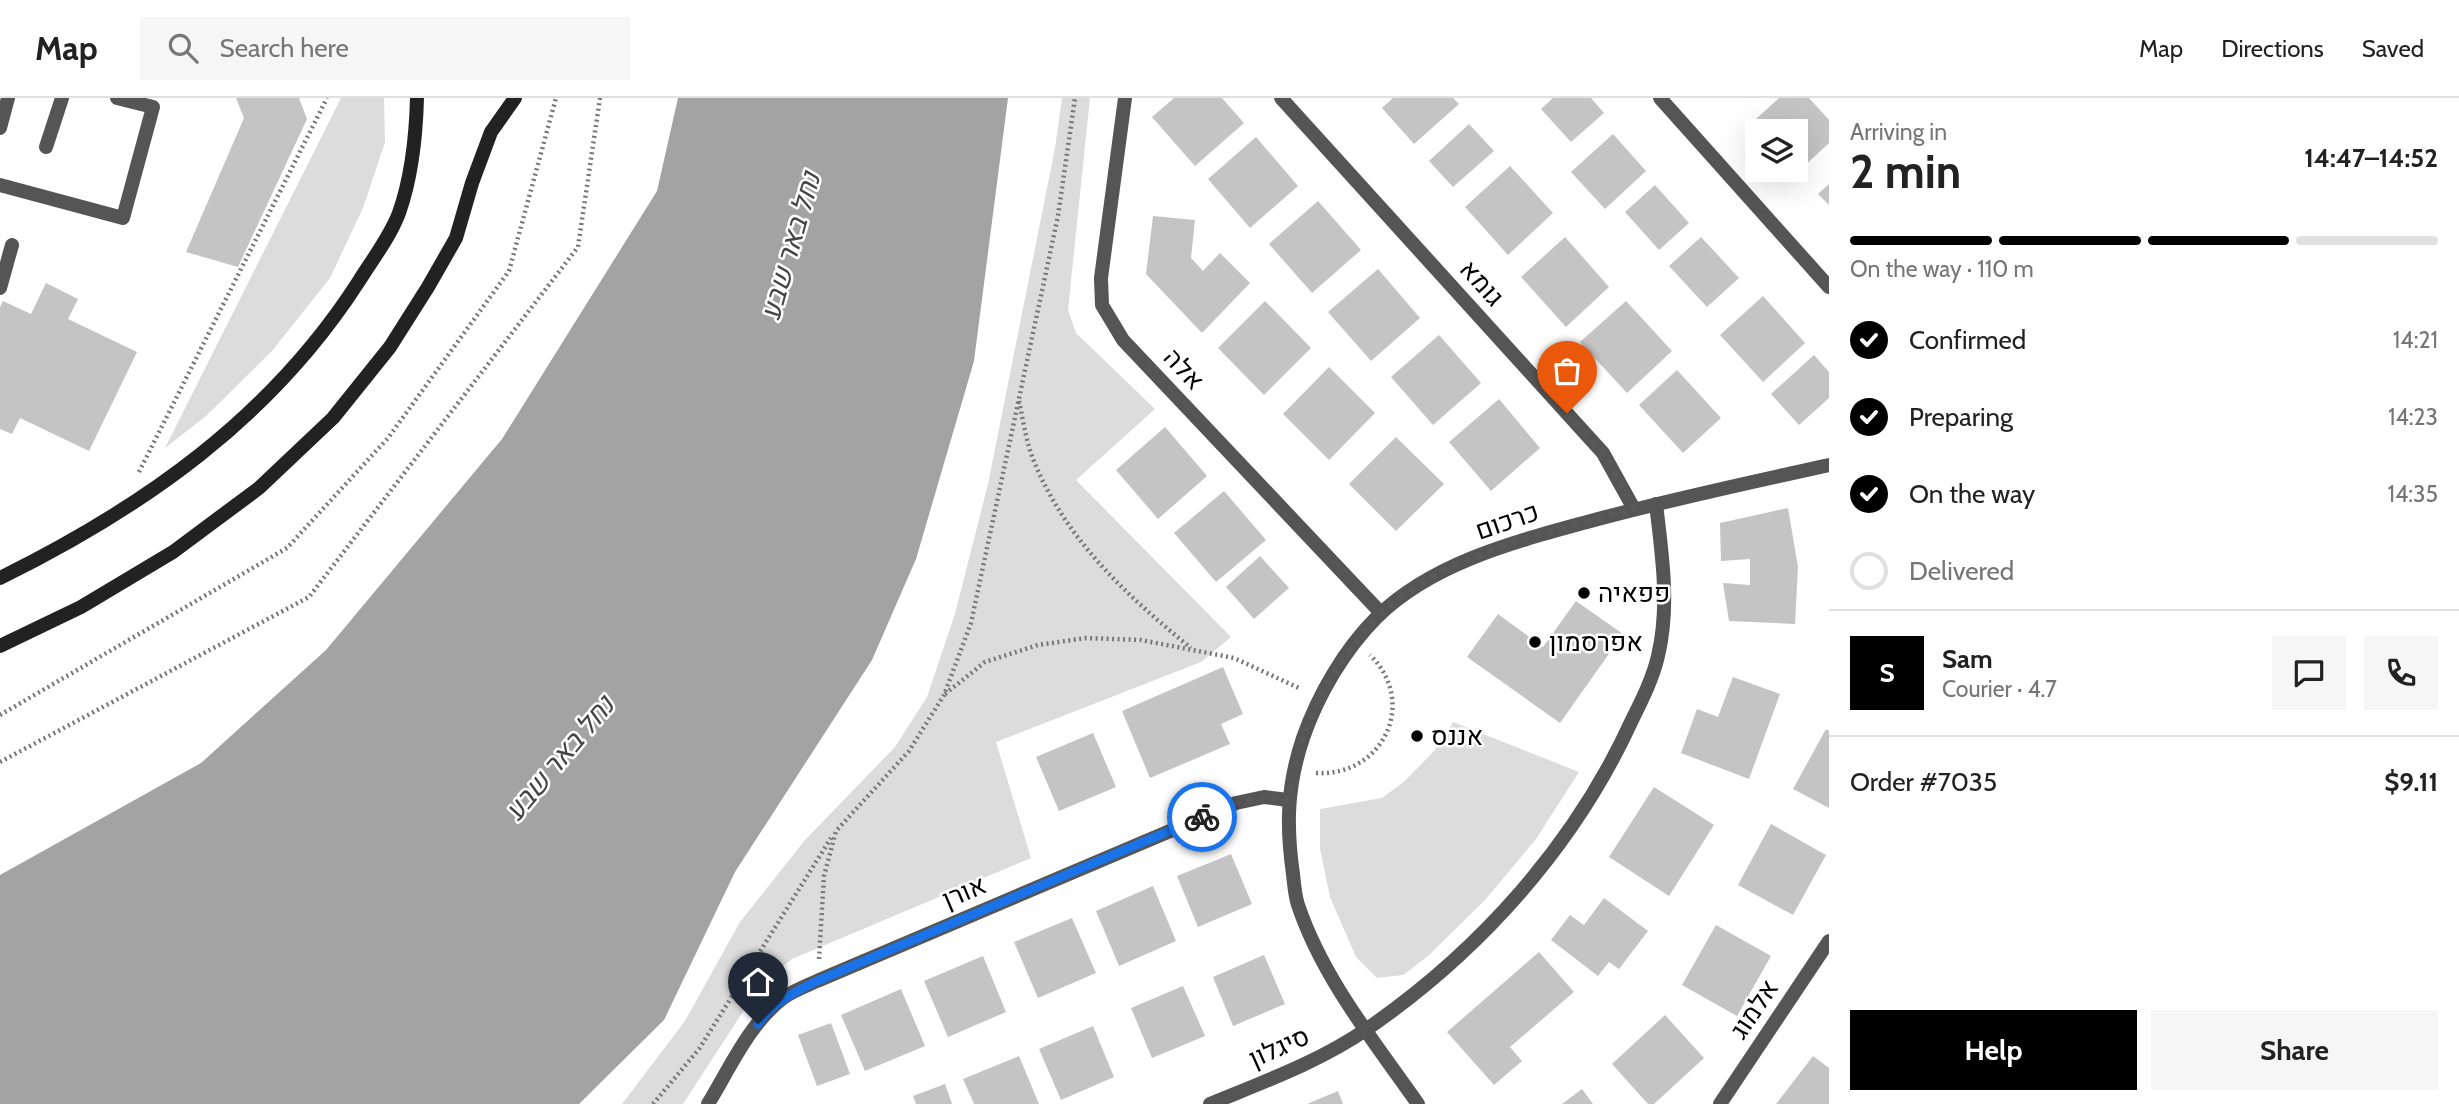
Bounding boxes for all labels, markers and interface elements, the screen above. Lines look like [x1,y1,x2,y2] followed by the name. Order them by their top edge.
[140,17,630,80] search box
[35,28,98,68] text: Map
[164,29,202,67] icon: search
[220,32,349,64] text: Search here
[2139,34,2183,63] text: Map
[2221,34,2324,63] text: Directions
[2362,34,2424,63] text: Saved
[1850,118,1947,146] text: Arriving in
[1745,119,1808,182] map controls
[1745,119,1808,182] button: layers
[2304,142,2438,174] text: 14:47–14:52
[1850,144,1961,200] text: 2 min
[753,166,828,324] water label: נחל באר שבע
[1453,253,1511,313] street label: גומא
[1850,255,2034,283] text: On the way · 110 m
[1850,321,1888,359] icon: check
[1909,324,2026,356] text: Confirmed
[2393,326,2438,354] text: 14:21
[1537,341,1597,413] pin
[1157,342,1211,396] street label: אלה
[1548,352,1586,390] icon: bag
[1850,398,1888,436] icon: check
[1909,401,2013,433] text: Preparing
[2388,403,2438,431] text: 14:23
[1850,475,1888,513] icon: check
[1909,478,2035,510] text: On the way
[2388,480,2438,508] text: 14:35
[1471,495,1543,547] street label: כרכום
[1909,555,2014,587] text: Delivered
[1598,577,1670,609] place label: פפאיה
[1576,585,1592,601] marker: פפאיה
[1549,626,1643,658] place label: אפרסמון
[1527,634,1543,650] marker: אפרסמון
[2272,636,2346,710] button: chat
[2364,636,2438,710] button: phone
[1942,643,1993,675] text: Sam
[1879,657,1895,689] text: S
[1942,675,2057,703] text: Courier · 4.7
[497,687,622,827] water label: נחל באר שבע
[1431,720,1483,752] place label: אננס
[1409,728,1425,744] marker: אננס
[1850,766,1997,798] text: Order #7035
[2384,766,2438,798] text: $9.11
[1167,782,1237,852] courier
[1183,798,1221,836] icon: bike
[937,869,991,915] street label: אורן
[728,952,788,1024] pin
[739,963,777,1001] icon: home
[1723,973,1785,1045] street label: אלמוג
[1850,1010,2137,1090] button: Help
[2151,1010,2438,1090] button: Share
[1244,1020,1314,1074] street label: סיגלון

